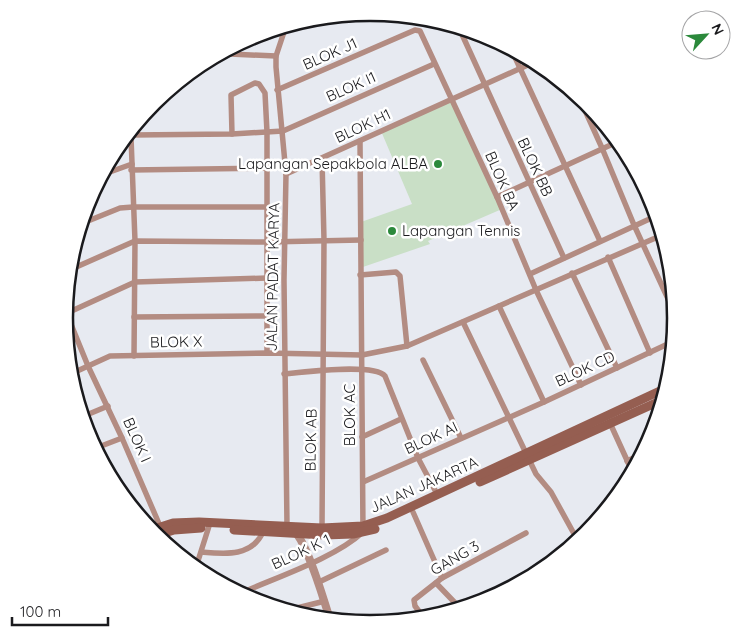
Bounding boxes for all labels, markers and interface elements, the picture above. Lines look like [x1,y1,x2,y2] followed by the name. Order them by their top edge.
[681,10,731,60] north arrow
[707,21,728,38] text: N
[300,33,360,74] street label: BLOK J1
[323,67,379,106] street label: BLOK I1
[332,104,394,147] street label: BLOK H1
[514,134,557,199] street label: BLOK BB
[481,148,524,214] street label: BLOK BA
[238,154,428,173] place label: Lapangan Sepakbola ALBA
[432,158,444,170] marker: Lapangan Sepakbola ALBA
[262,202,283,351] street label: JALAN PADAT KARYA
[402,221,520,240] place label: Lapangan Tennis
[386,225,398,237] marker: Lapangan Tennis
[150,332,202,351] street label: BLOK X
[552,346,618,391] street label: BLOK CD
[340,383,359,446] street label: BLOK AC
[300,408,321,472] street label: BLOK AB
[119,414,156,465] street label: BLOK I
[401,417,461,458] street label: BLOK AI
[367,452,481,517] street label: JALAN JAKARTA
[268,530,333,573] street label: BLOK K 1
[427,536,483,579] street label: GANG 3
[12,594,109,626] scale bar
[20,602,61,621] text: 100 m

